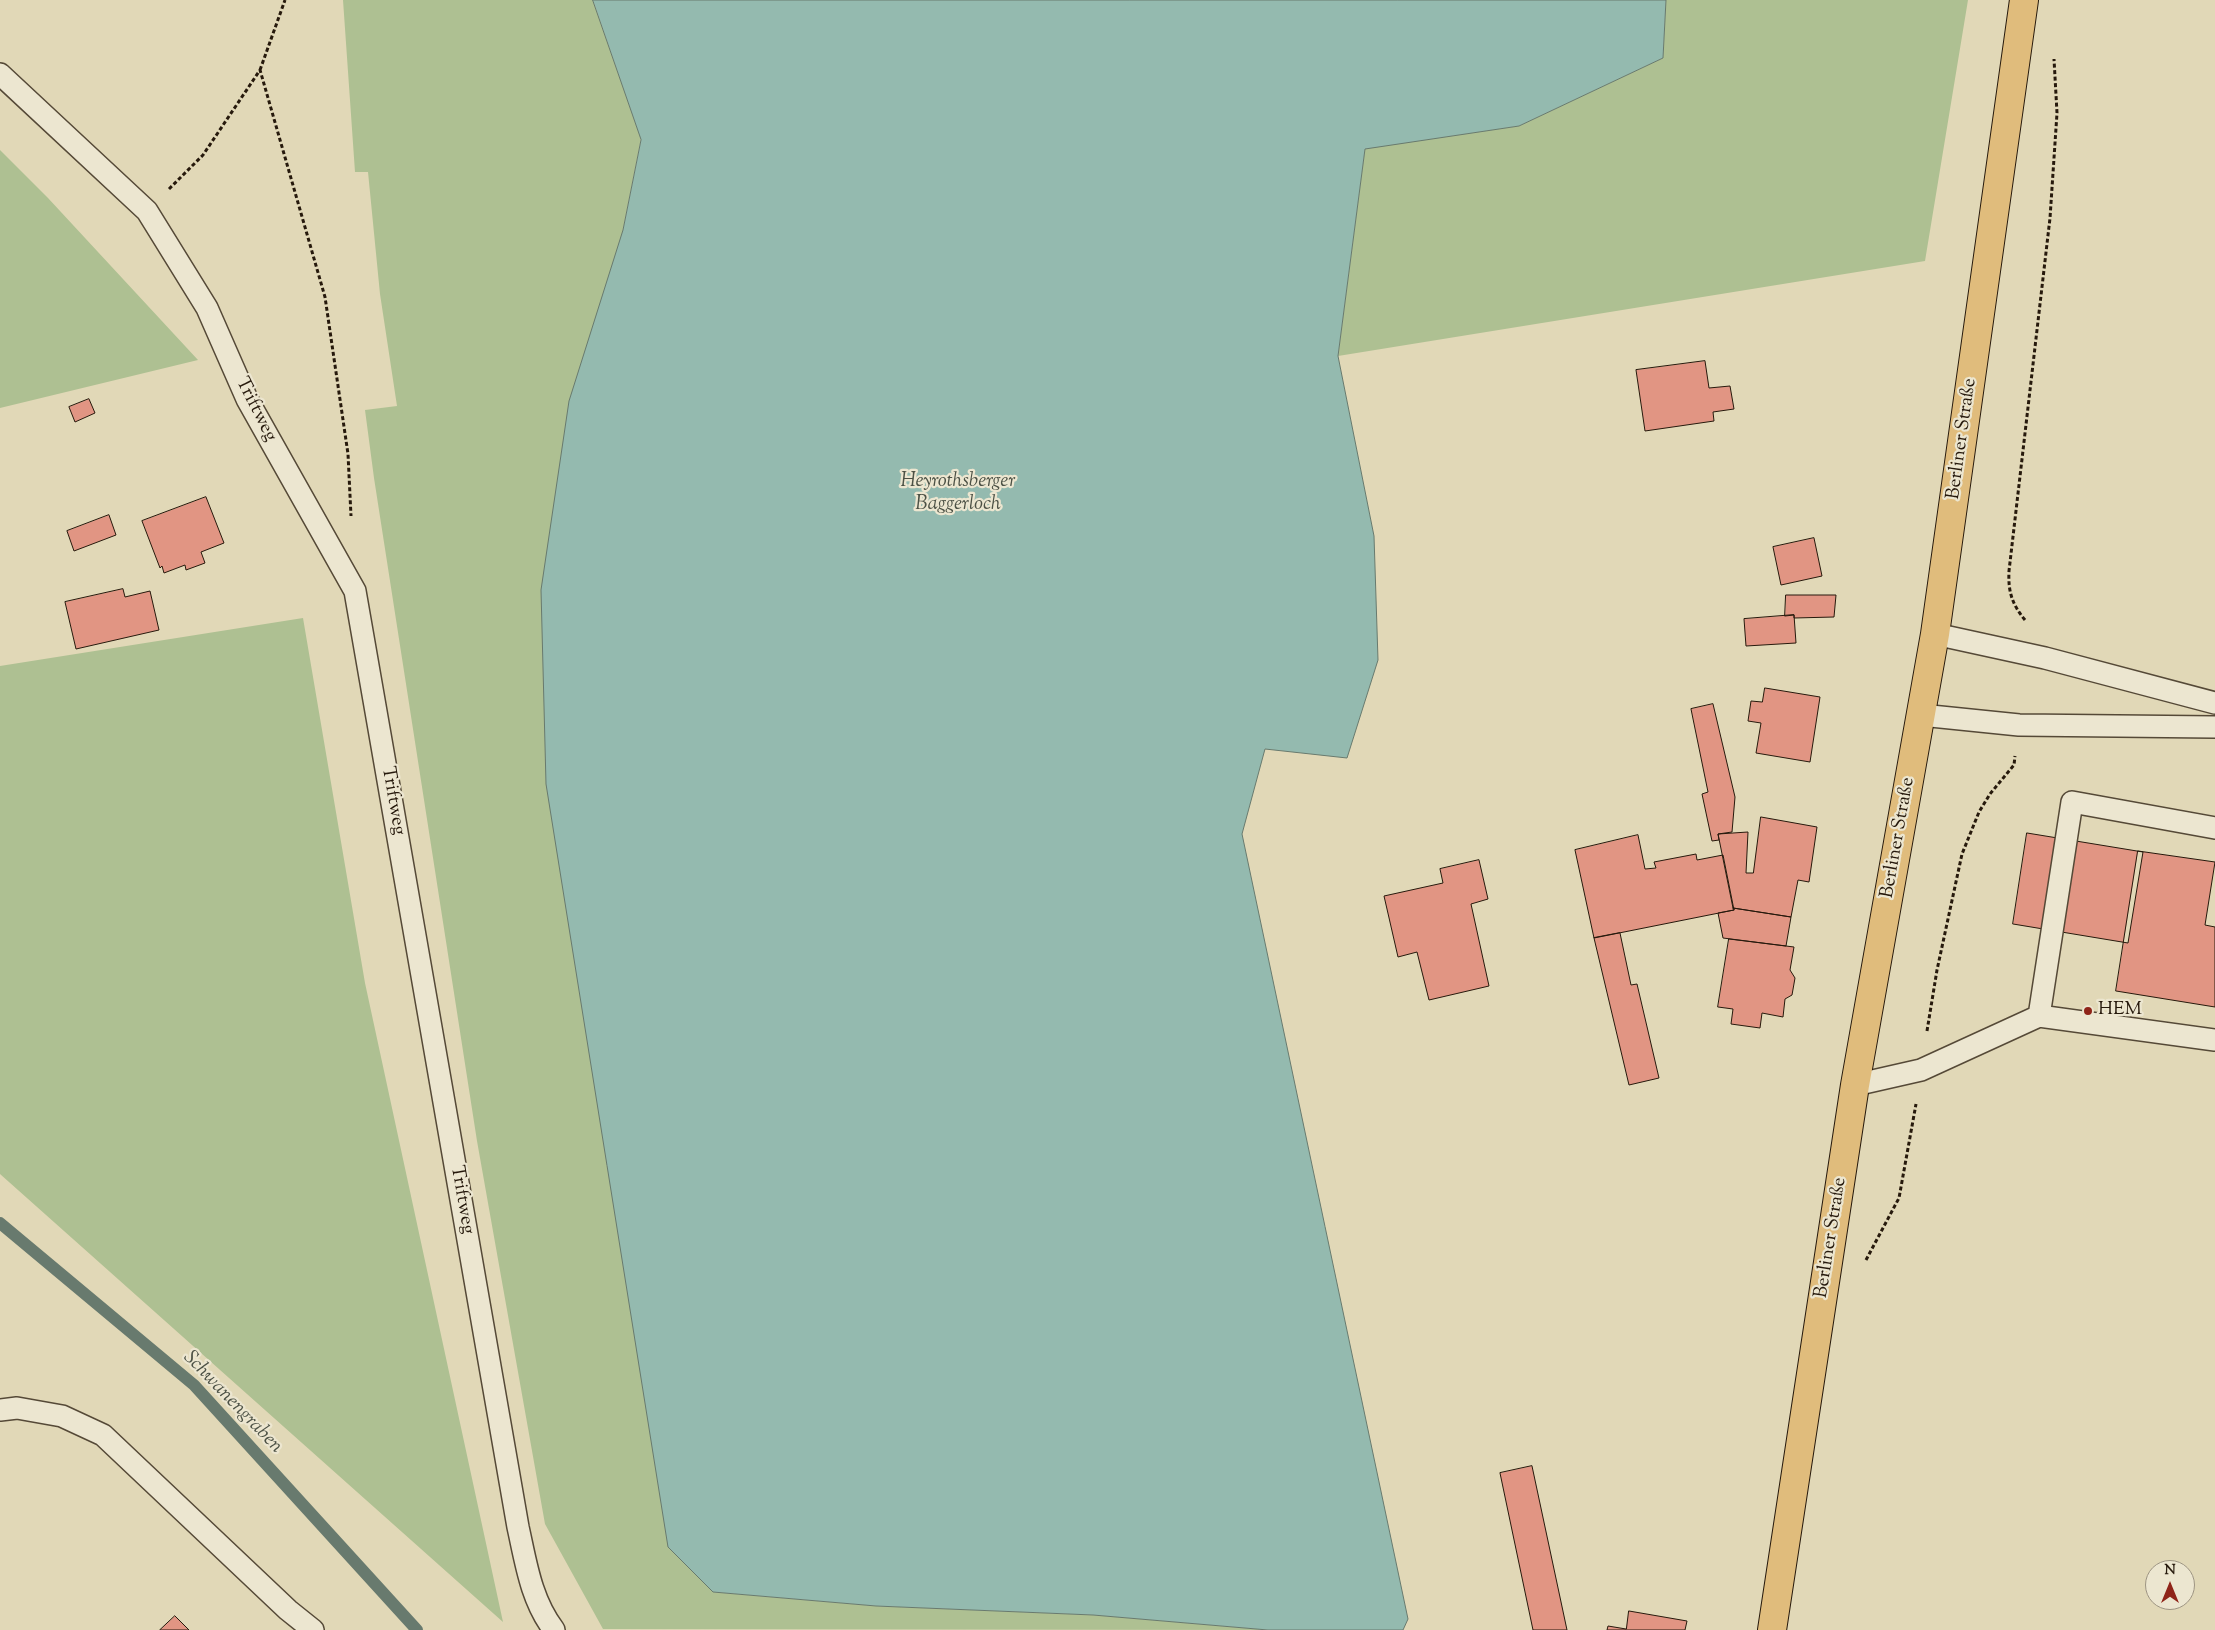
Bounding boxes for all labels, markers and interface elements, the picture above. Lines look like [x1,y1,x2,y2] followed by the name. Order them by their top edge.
[229,374,281,446] street label: Triftweg
[1943,377,1983,501] street label: Berliner Straße
[901,471,1015,518] water label: Heyrothsberger Baggerloch
[375,765,409,837] street label: Triftweg
[1877,776,1921,900] street label: Berliner Straße
[2098,1000,2142,1022] place label: HEM
[2082,1005,2094,1017] marker: HEM
[444,1164,478,1236] street label: Triftweg
[1811,1176,1853,1300] street label: Berliner Straße
[177,1347,287,1459] water label: Schwanengraben
[2145,1560,2195,1610] north arrow
[2164,1561,2176,1581] text: N

